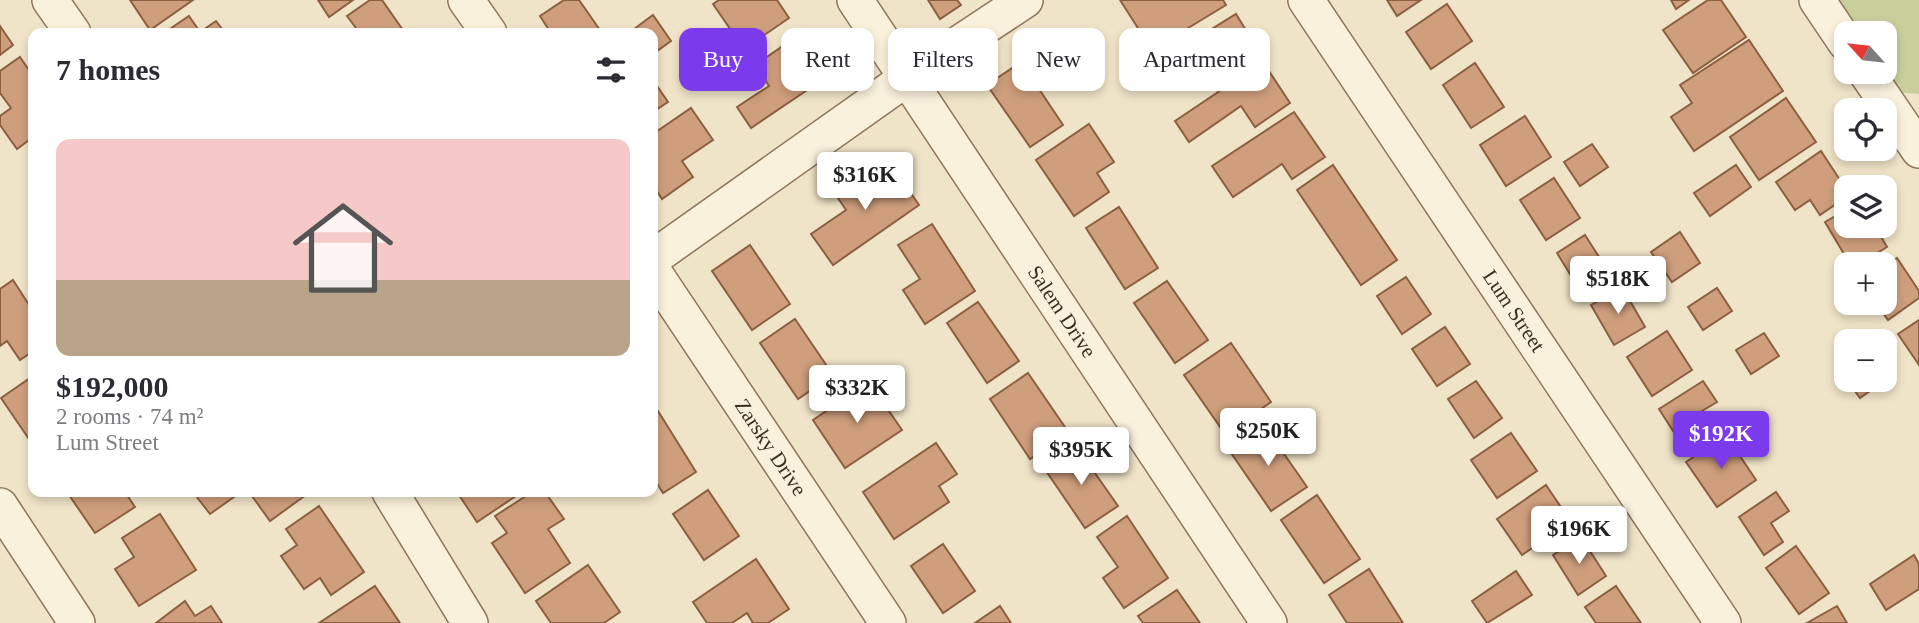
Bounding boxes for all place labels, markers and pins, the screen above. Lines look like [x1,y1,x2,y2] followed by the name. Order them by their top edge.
[816,152,914,212] pin: $316K
[1569,256,1667,316] pin: $518K
[808,366,906,425] pin: $332K
[1219,408,1317,468] pin: $250K
[1672,412,1770,471] pin: $192K
[1032,428,1130,487] pin: $395K
[1530,506,1628,566] pin: $196K

